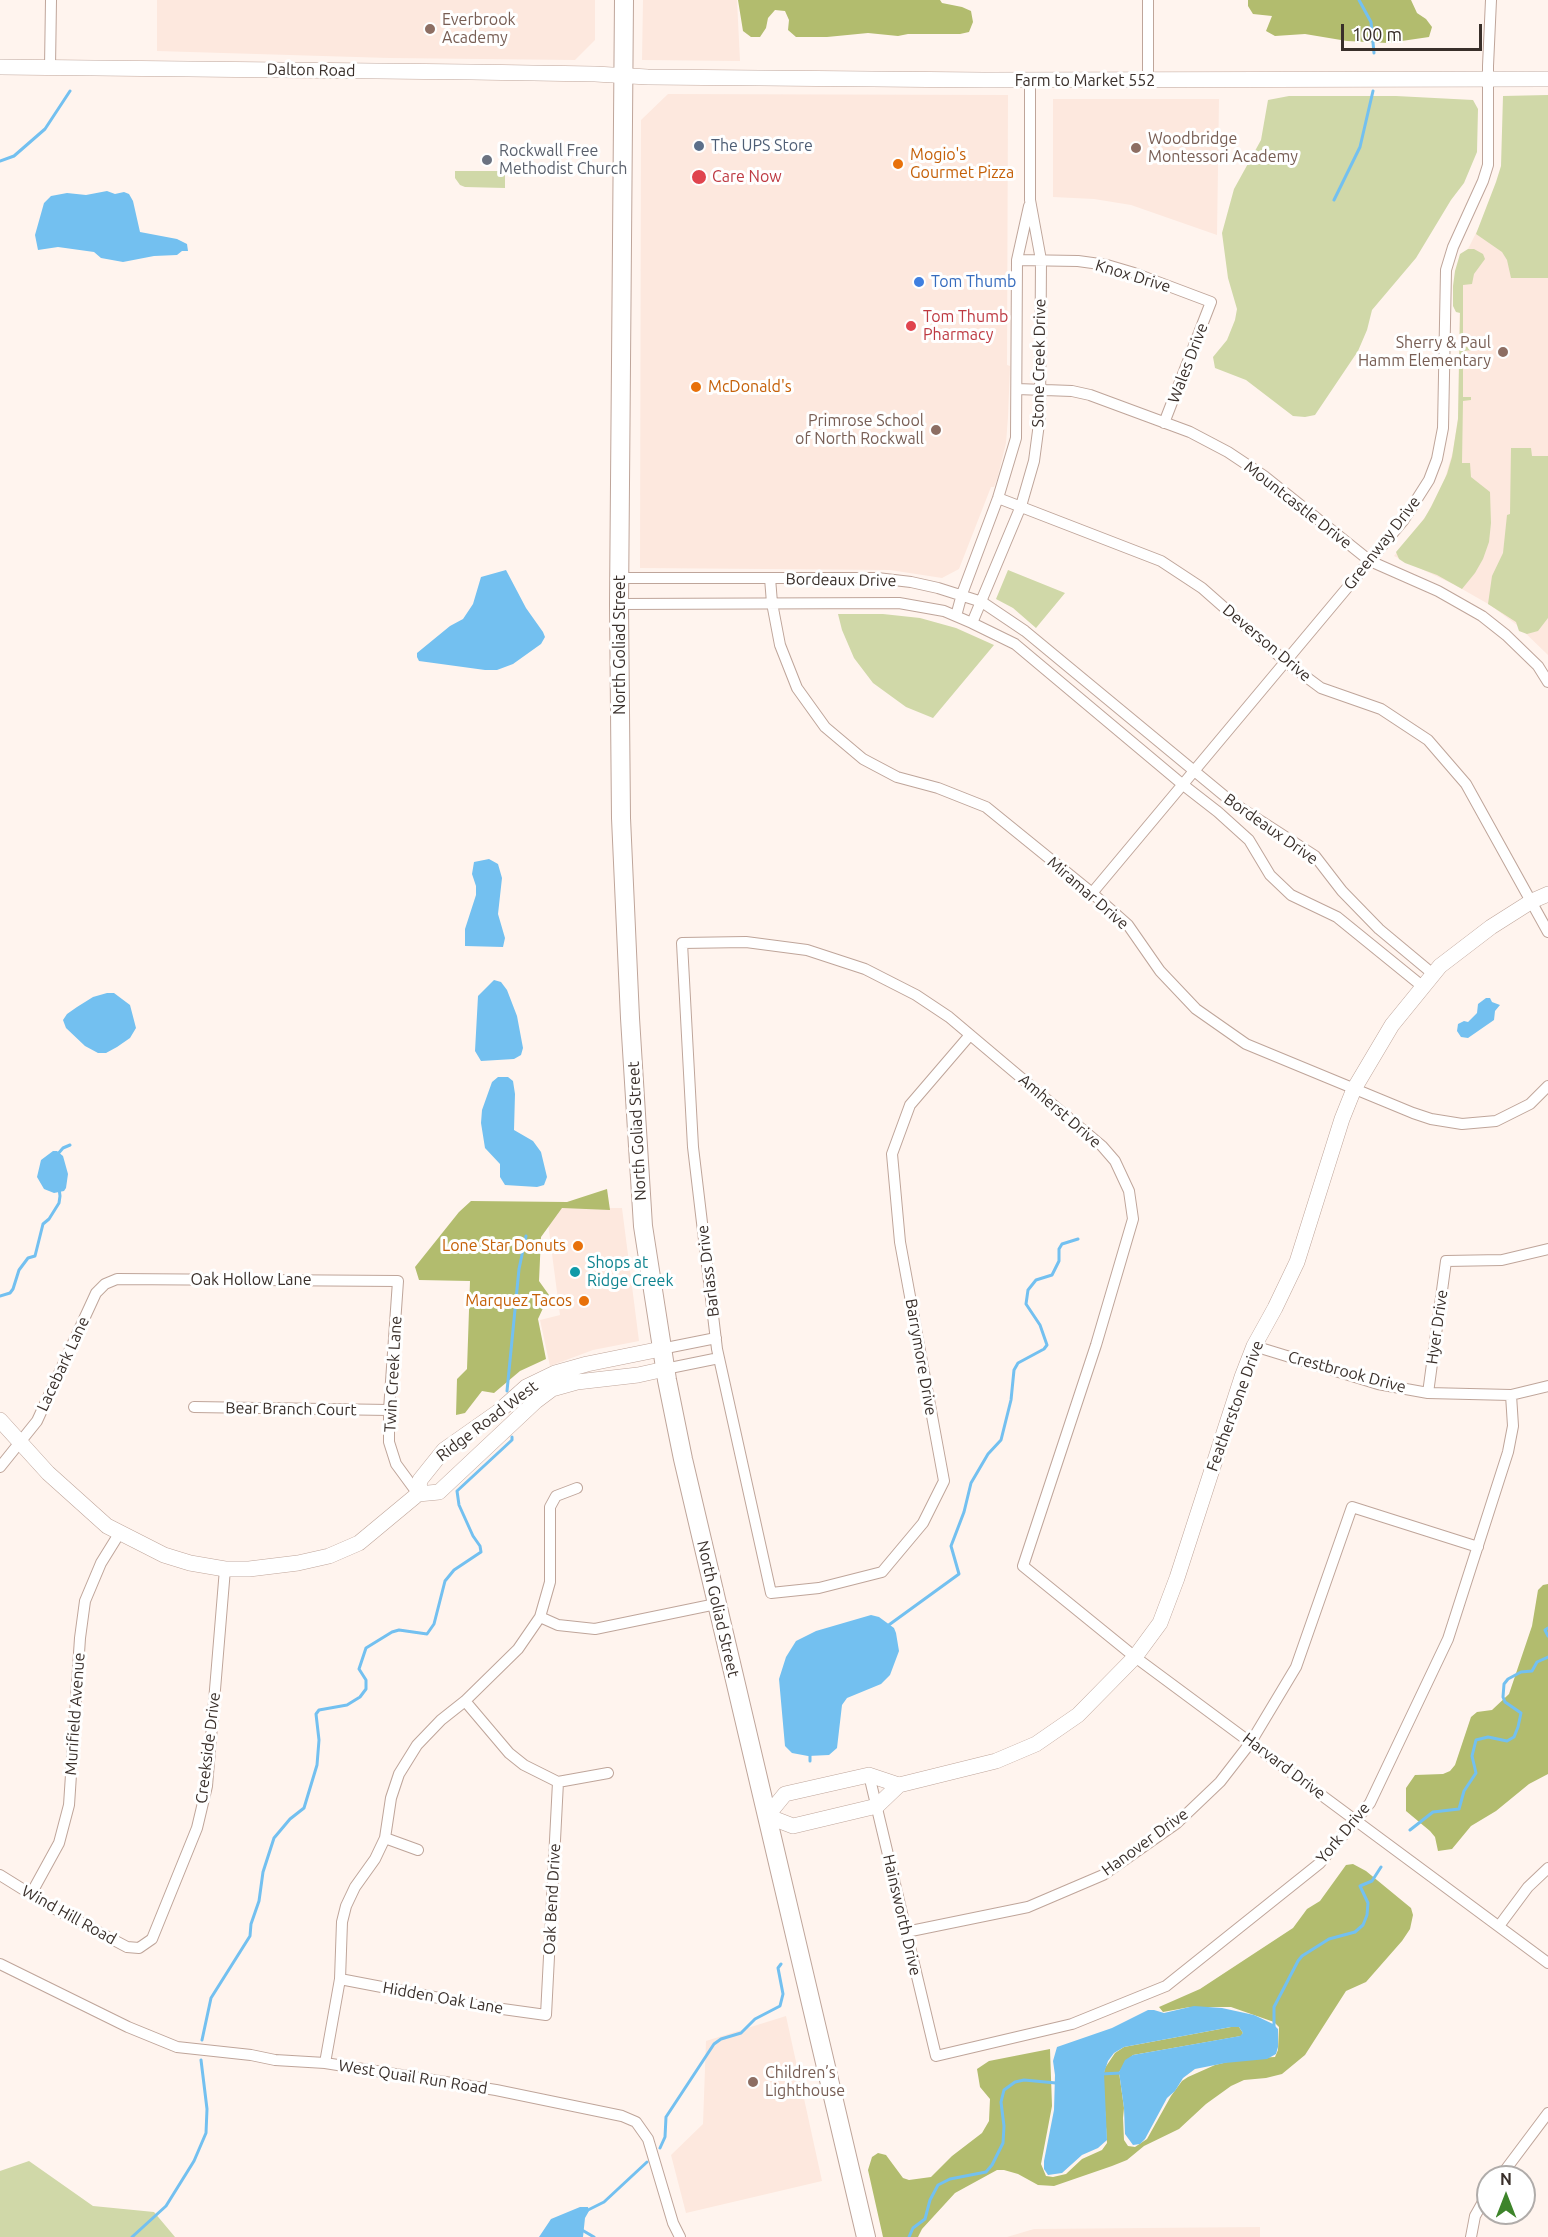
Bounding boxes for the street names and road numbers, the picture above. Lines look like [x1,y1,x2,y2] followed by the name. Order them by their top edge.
[266,60,356,80] street label: Dalton Road
[1015,71,1155,91] street label: Farm to Market 552
[1093,255,1173,297] street label: Knox Drive
[1028,298,1050,428] street label: Stone Creek Drive
[1164,320,1212,406] street label: Wales Drive
[1240,457,1356,553] street label: Mountcastle Drive
[1340,492,1424,594] street label: Greenway Drive
[785,569,897,591] street label: Bordeaux Drive
[610,575,630,715] street label: North Goliad Street
[1219,600,1315,686] street label: Deverson Drive
[1220,789,1322,869] street label: Bordeaux Drive
[1043,852,1133,934] street label: Miramar Drive
[624,1061,650,1201] street label: North Goliad Street
[1015,1070,1105,1152] street label: Amherst Drive
[693,1224,723,1318] street label: Barlass Drive
[190,1270,312,1290] street label: Oak Hollow Lane
[1422,1288,1452,1366] street label: Hyer Drive
[901,1297,941,1417] street label: Barrymore Drive
[33,1314,93,1414] street label: Lacebark Lane
[380,1315,406,1433] street label: Twin Creek Lane
[1202,1338,1268,1474] street label: Featherstone Drive
[1286,1347,1408,1397] street label: Crestbrook Drive
[432,1377,542,1465] street label: Ridge Road West
[225,1398,357,1420] street label: Bear Branch Court
[693,1539,743,1679] street label: North Goliad Street
[61,1652,89,1776] street label: Murifield Avenue
[192,1691,224,1805] street label: Creekside Drive
[1239,1729,1329,1803] street label: Harvard Drive
[1312,1799,1374,1867] street label: York Drive
[1098,1804,1192,1880] street label: Hanover Drive
[539,1843,565,1955] street label: Oak Bend Drive
[879,1852,925,1978] street label: Hainsworth Drive
[18,1881,120,1949] street label: Wind Hill Road
[381,1978,505,2018] street label: Hidden Oak Lane
[337,2056,489,2098] street label: West Quail Run Road

